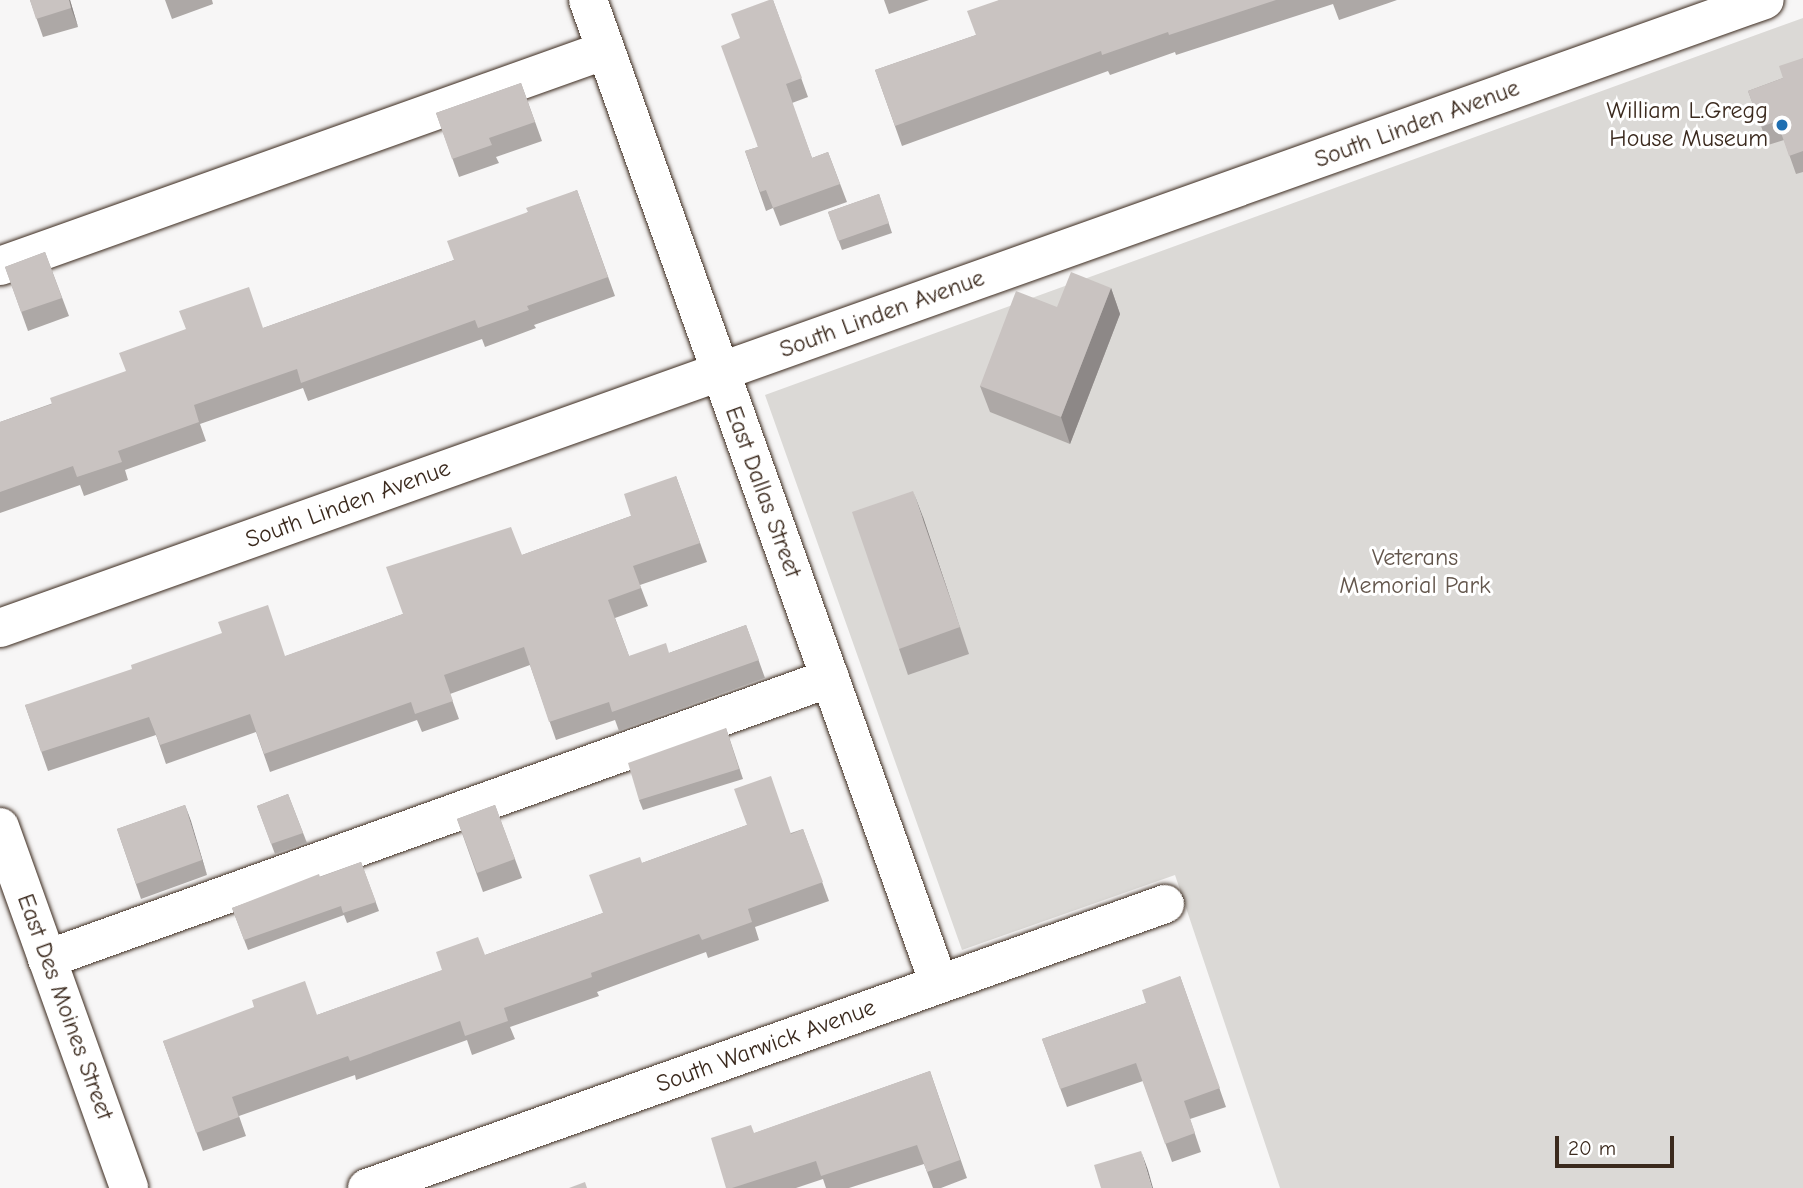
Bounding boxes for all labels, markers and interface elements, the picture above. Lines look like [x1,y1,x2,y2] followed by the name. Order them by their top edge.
[1311,74,1523,174] street label: South Linden Avenue
[1606,97,1768,153] place label: William L.Gregg House Museum
[1774,117,1790,133] marker: William L.Gregg House Museum
[776,264,988,364] street label: South Linden Avenue
[719,402,807,582] street label: East Dallas Street
[242,454,454,554] street label: South Linden Avenue
[1339,544,1491,600] park label: Veterans Memorial Park
[11,890,119,1124] street label: East Des Moines Street
[652,993,880,1099] street label: South Warwick Avenue
[1558,1122,1677,1166] scale bar
[1568,1136,1616,1160] text: 20 m

